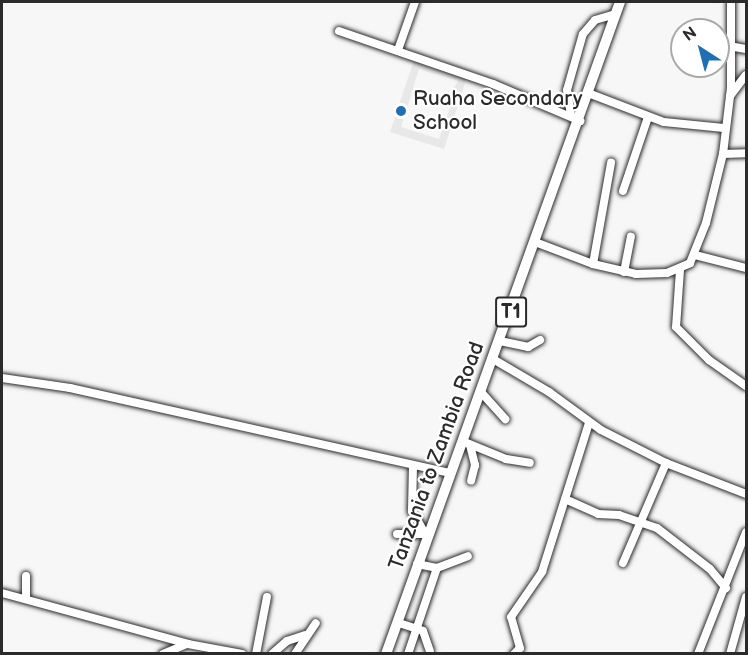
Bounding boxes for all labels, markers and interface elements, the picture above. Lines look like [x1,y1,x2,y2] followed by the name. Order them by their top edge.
[670,18,730,78] north arrow
[680,23,701,46] text: N
[413,86,583,136] place label: Ruaha Secondary School
[394,104,408,118] marker: Ruaha Secondary School
[494,295,528,329] road number: T1
[384,338,490,574] street label: Tanzania to Zambia Road

